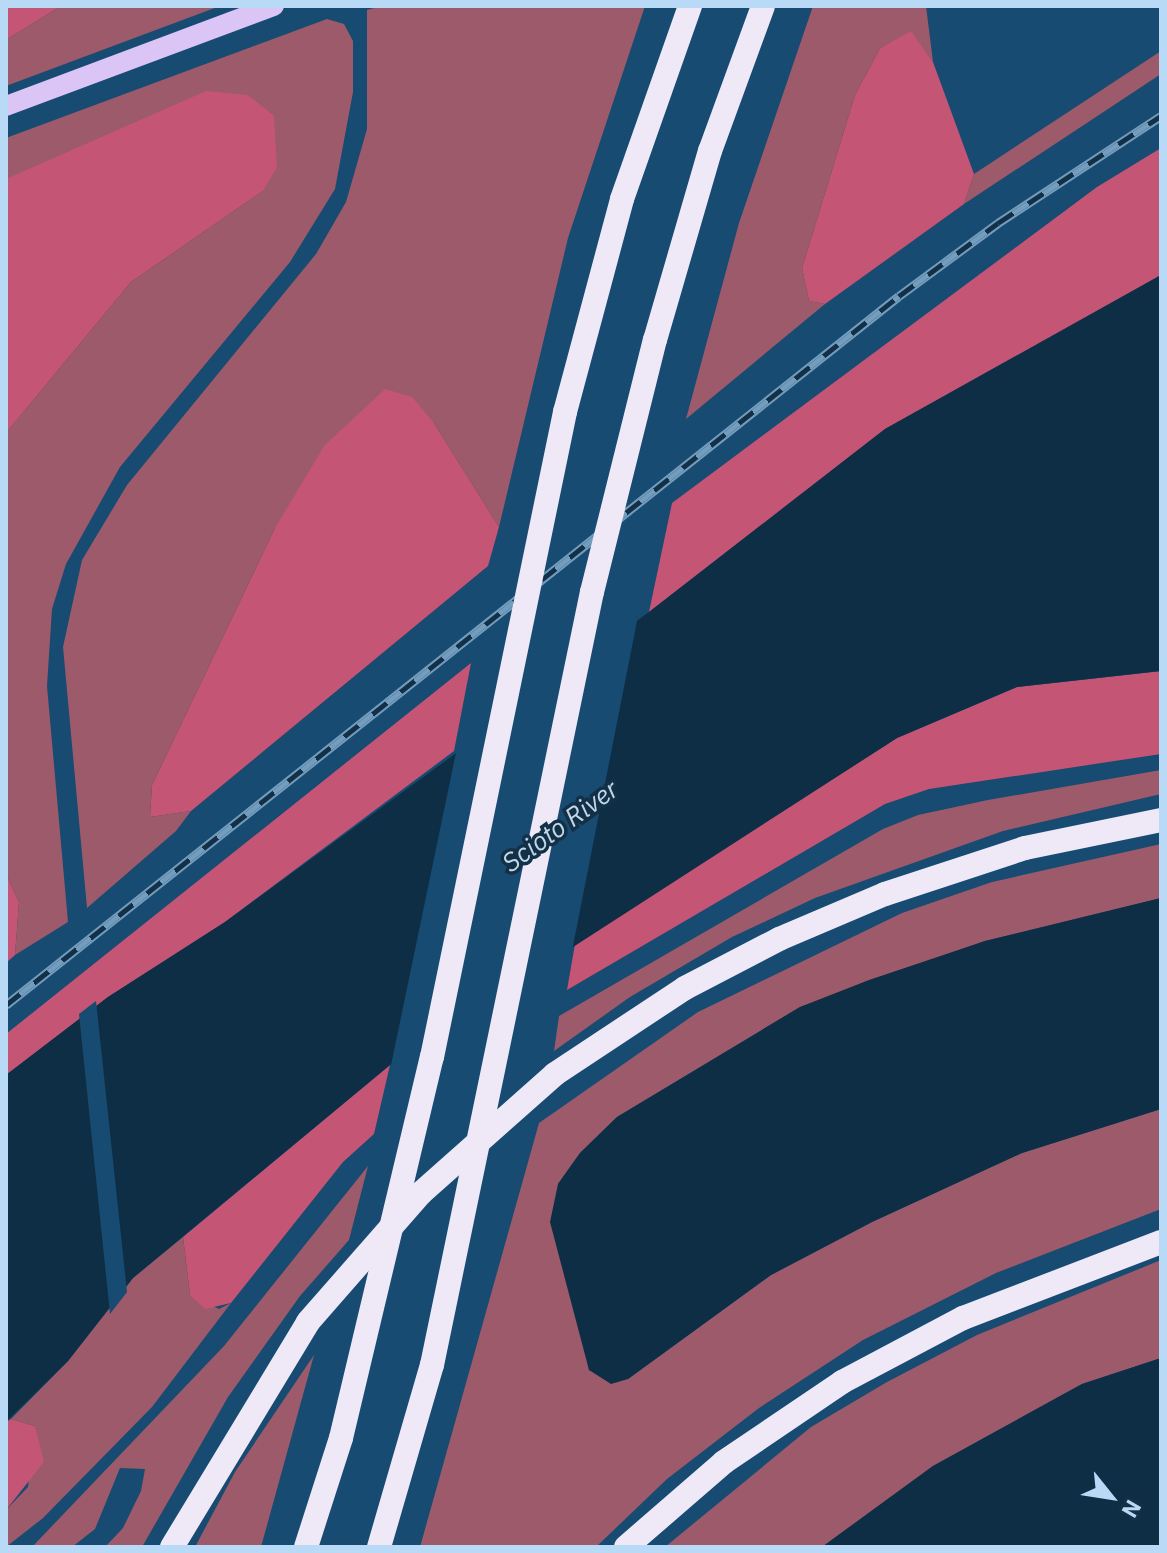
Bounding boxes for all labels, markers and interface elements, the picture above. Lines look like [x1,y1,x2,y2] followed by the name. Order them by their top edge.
[496,774,624,878] water label: Scioto River
[1071,1457,1151,1537] north arrow
[1116,1495,1149,1523] text: N

